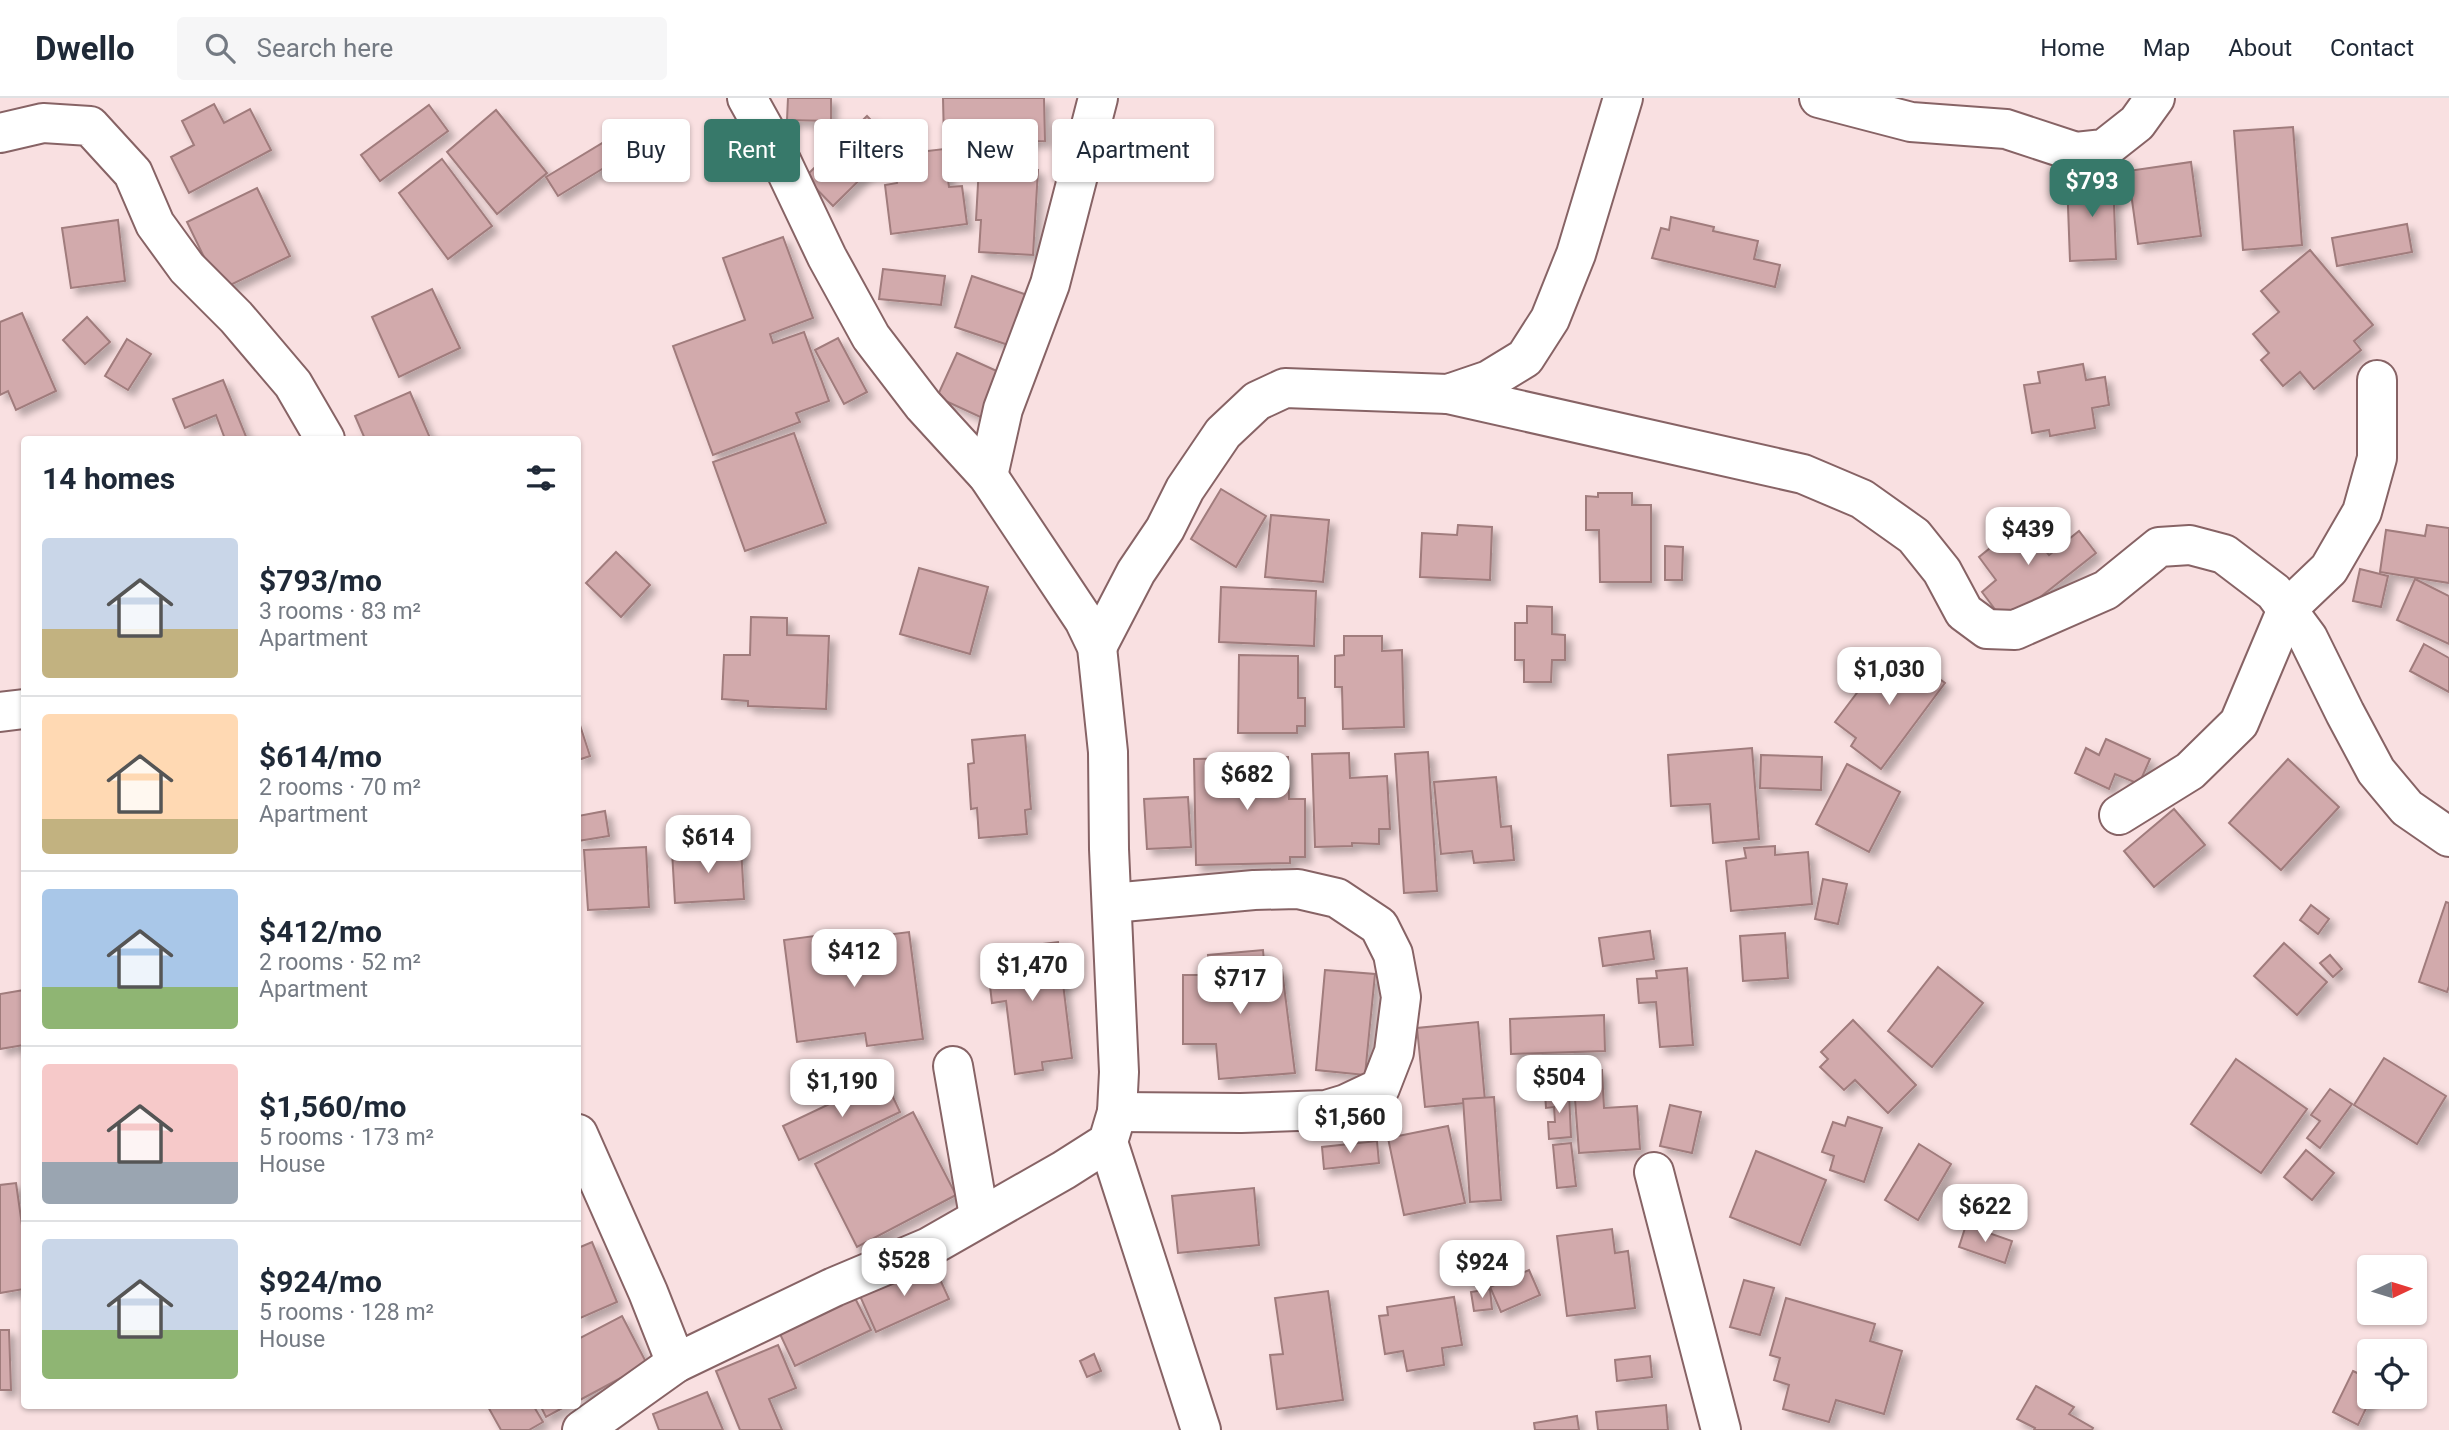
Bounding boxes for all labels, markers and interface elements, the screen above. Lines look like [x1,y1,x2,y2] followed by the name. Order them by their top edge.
[177,17,667,80] search box
[35,29,135,68] text: Dwello
[201,29,239,67] icon: search
[257,33,393,63] text: Search here
[2040,34,2105,62] text: Home
[2143,34,2190,62] text: Map
[2228,34,2292,62] text: About
[2330,34,2414,62] text: Contact
[602,119,690,182] chip: Buy
[704,119,800,182] chip: Rent
[814,119,928,182] chip: Filters
[942,119,1038,182] chip: New
[1052,119,1214,182] chip: Apartment
[2051,159,2133,219] pin: $793
[2066,168,2118,195] text: $793
[522,459,560,497] icon: filters
[42,461,175,496] text: 14 homes
[1987,508,2069,567] pin: $439
[2002,516,2054,543] text: $439
[259,563,382,598] text: $793/mo
[98,566,182,650] icon: home
[259,598,421,625] text: 3 rooms · 83 m²
[259,625,368,652] text: Apartment
[1832,648,1946,707] pin: $1,030
[1853,656,1925,683] text: $1,030
[259,739,382,774] text: $614/mo
[98,742,182,826] icon: home
[1206,752,1288,812] pin: $682
[1221,761,1273,788] text: $682
[259,774,421,801] text: 2 rooms · 70 m²
[259,801,368,828] text: Apartment
[667,816,749,875] pin: $614
[682,824,734,851] text: $614
[259,914,382,949] text: $412/mo
[98,917,182,1001] icon: home
[813,930,895,989] pin: $412
[828,938,880,965] text: $412
[975,944,1089,1003] pin: $1,470
[259,949,421,976] text: 2 rooms · 52 m²
[996,952,1068,979] text: $1,470
[1199,956,1281,1016] pin: $717
[1214,965,1266,992] text: $717
[259,976,368,1003] text: Apartment
[1518,1056,1600,1115] pin: $504
[785,1060,899,1119] pin: $1,190
[1533,1064,1585,1091] text: $504
[806,1068,878,1095] text: $1,190
[259,1089,407,1124] text: $1,560/mo
[98,1092,182,1176] icon: home
[1293,1096,1407,1155] pin: $1,560
[1314,1104,1386,1131] text: $1,560
[259,1124,434,1151] text: 5 rooms · 173 m²
[259,1151,325,1178] text: House
[1944,1184,2026,1244] pin: $622
[1959,1193,2011,1220] text: $622
[863,1238,945,1298] pin: $528
[1441,1240,1523,1300] pin: $924
[878,1247,930,1274] text: $528
[1456,1249,1508,1276] text: $924
[2357,1255,2427,1325] north arrow
[2357,1255,2427,1409] map controls
[259,1264,382,1299] text: $924/mo
[98,1267,182,1351] icon: home
[259,1299,434,1326] text: 5 rooms · 128 m²
[259,1326,325,1353] text: House
[2357,1339,2427,1409] button: locate

